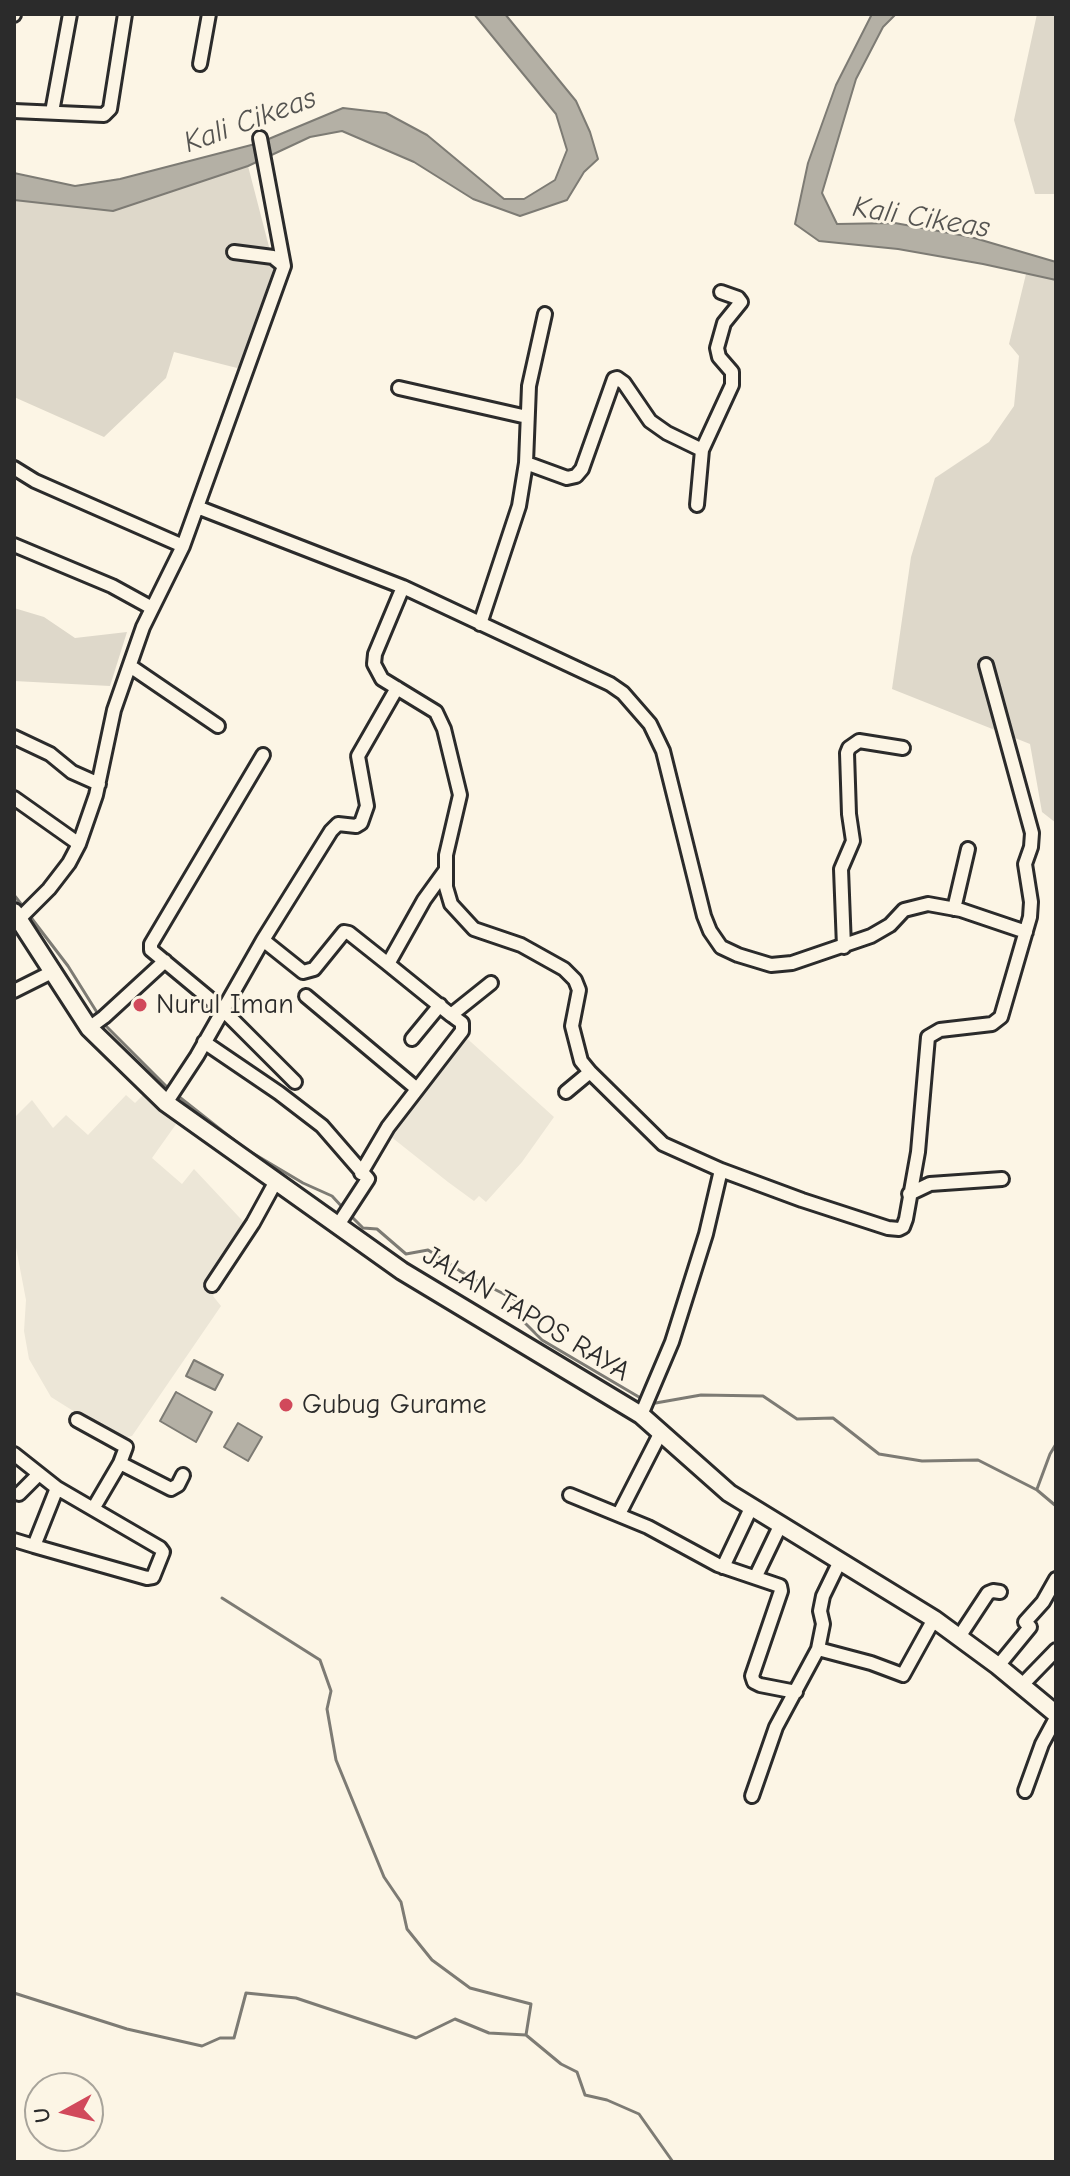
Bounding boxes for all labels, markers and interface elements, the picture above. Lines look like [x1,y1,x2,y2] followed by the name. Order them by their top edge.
[179,80,321,162] water label: Kali Cikeas
[850,189,992,247] water label: Kali Cikeas
[156,988,294,1022] place label: Nurul Iman
[131,996,149,1014] marker: Nurul Iman
[416,1239,636,1389] street label: JALAN TAPOS RAYA
[302,1388,486,1422] place label: Gubug Gurame
[277,1396,295,1414] marker: Gubug Gurame
[24,2072,104,2152] north arrow
[28,2106,56,2124] text: U

